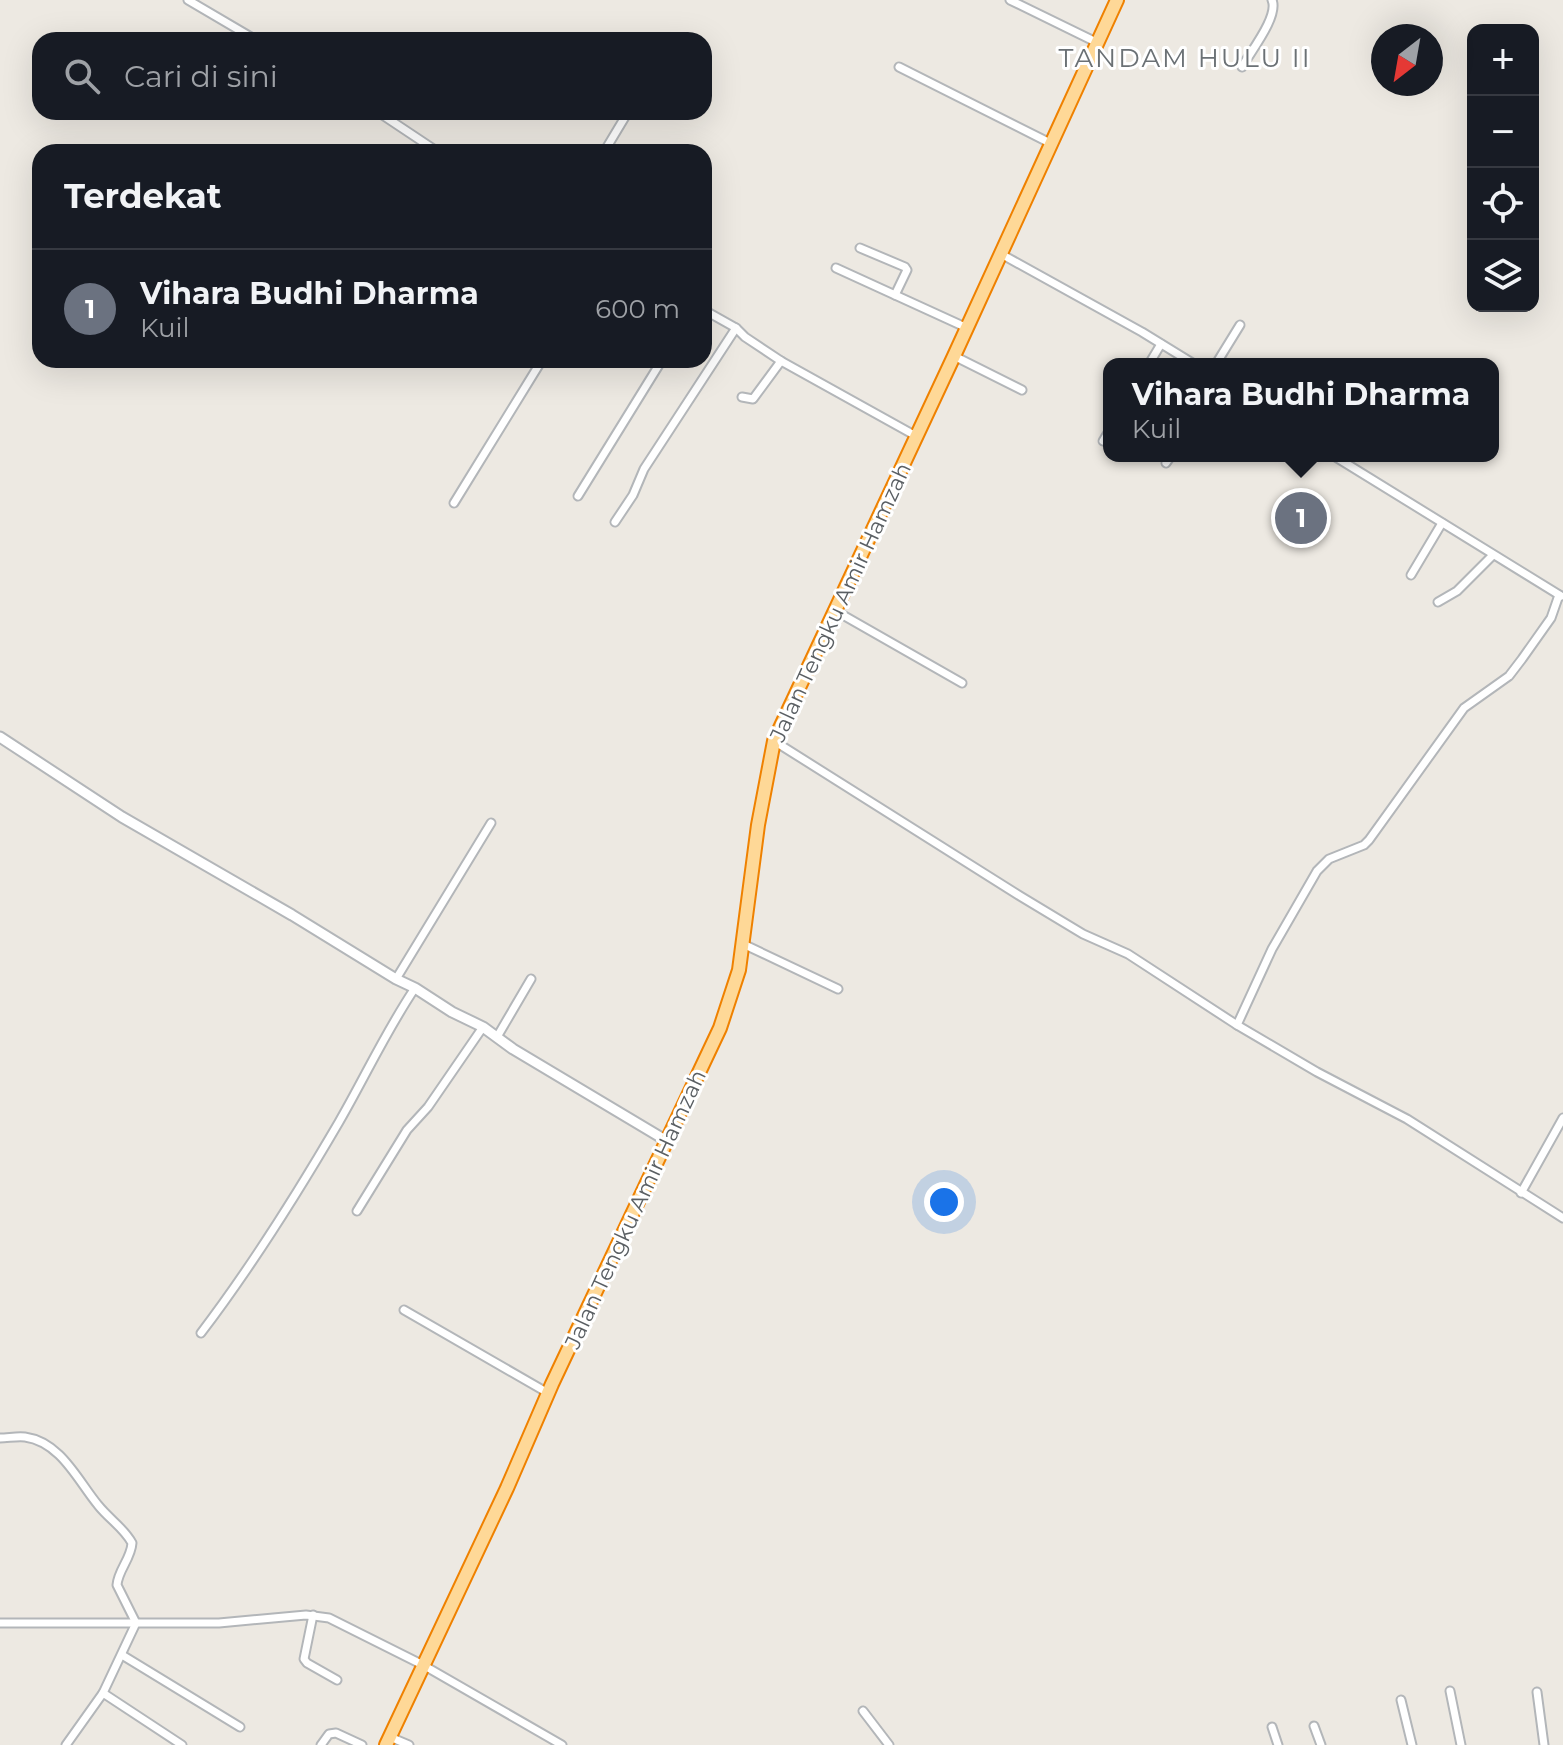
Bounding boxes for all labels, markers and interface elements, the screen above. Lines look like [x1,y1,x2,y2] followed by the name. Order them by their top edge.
[1371,24,1443,96] north arrow
[1467,24,1539,312] map controls
[1467,24,1539,96] button: +
[32,32,712,120] search box
[1058,42,1312,74] district label: TANDAM HULU II
[60,54,104,98] icon: search
[124,58,278,95] text: Cari di sini
[1467,96,1539,168] button: −
[1467,168,1539,240] button: locate
[64,175,222,217] text: Terdekat
[1467,240,1539,312] button: layers
[140,275,479,312] text: Vihara Budhi Dharma
[85,293,95,325] text: 1
[595,293,680,325] text: 600 m
[140,312,189,344] text: Kuil
[1103,358,1499,462] popup
[1132,376,1470,413] text: Vihara Budhi Dharma
[1132,413,1181,445] text: Kuil
[763,458,917,747] street label: Jalan Tengku Amir Hamzah
[1275,488,1327,548] pin: 1
[558,1065,712,1354] street label: Jalan Tengku Amir Hamzah
[924,1182,964,1222] your location

